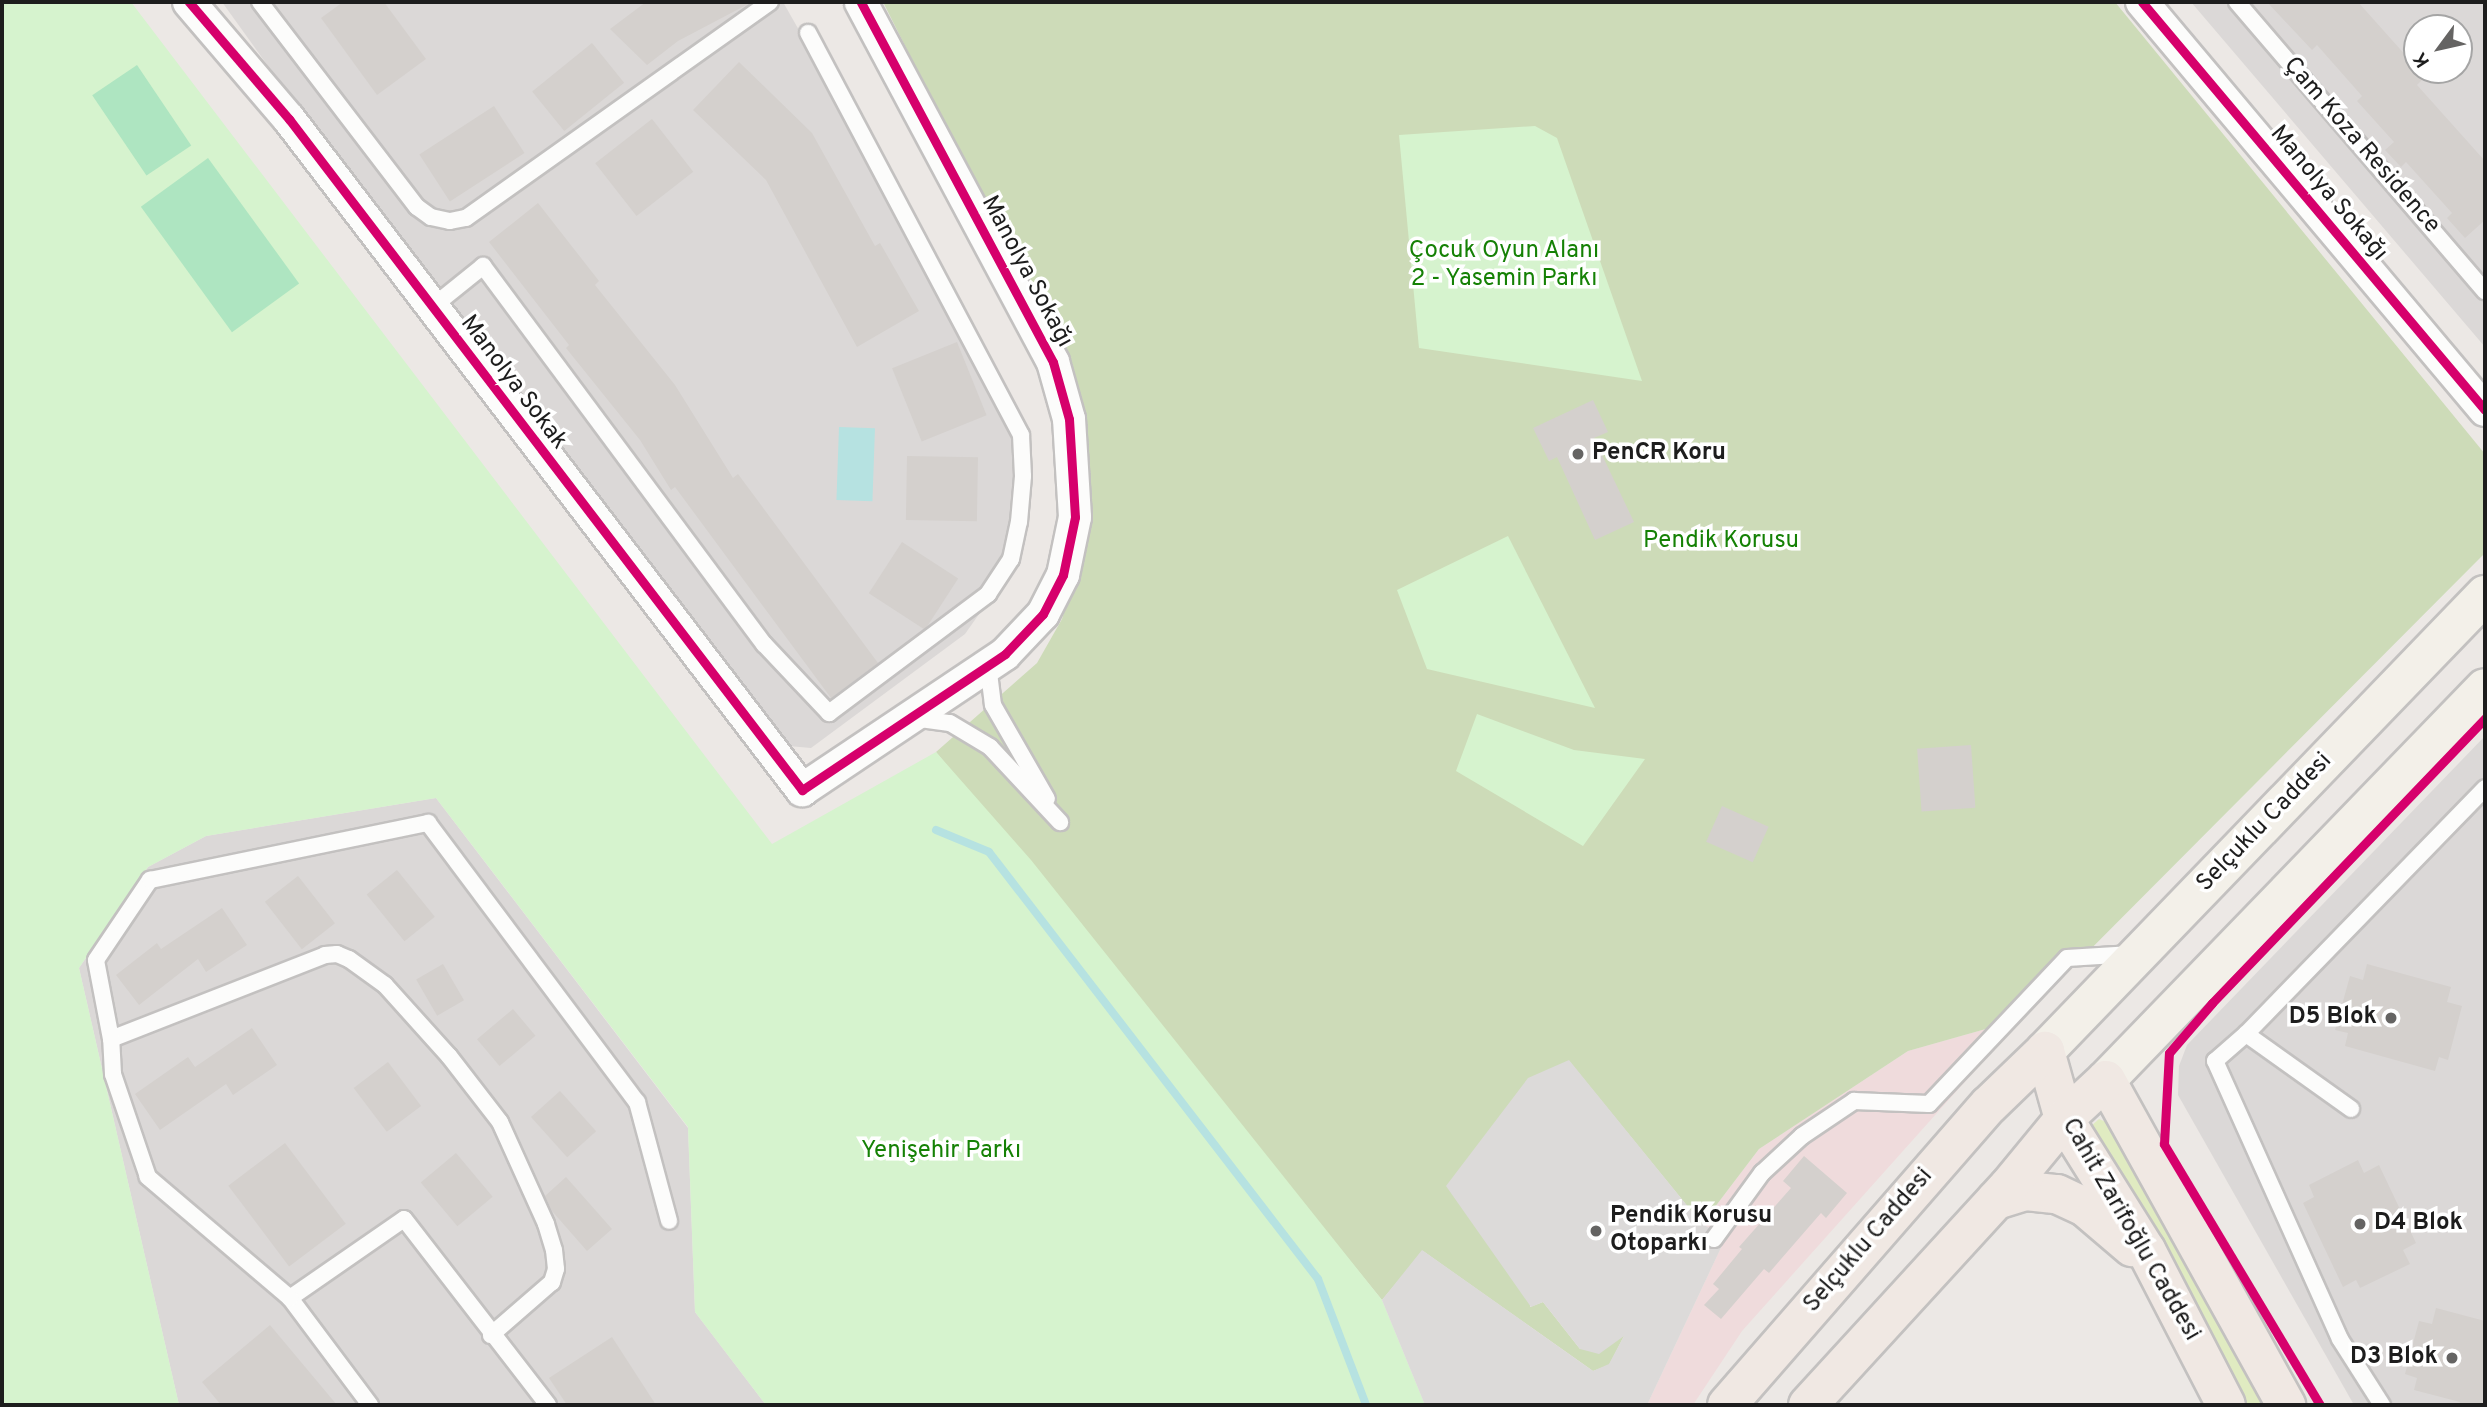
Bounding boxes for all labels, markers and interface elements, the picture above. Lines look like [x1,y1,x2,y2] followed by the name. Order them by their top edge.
[2403,14,2473,84] north arrow
[2277,52,2445,240] street label: Çam Koza Residence
[2263,120,2393,268] street label: Manolya Sokağı
[974,191,1078,353] street label: Manolya Sokağı
[1408,238,1600,294] park label: Çocuk Oyun Alanı 2 - Yasemin Parkı
[453,310,573,456] street label: Manolya Sokak
[1592,440,1726,468] place label: PenCR Koru
[1570,446,1586,462] marker: PenCR Koru
[1643,528,1799,556] park label: Pendik Korusu
[2191,747,2339,899] street label: Selçuklu Caddesi
[2289,1004,2377,1032] place label: D5 Blok
[2383,1010,2399,1026] marker: D5 Blok
[2055,1114,2205,1346] street label: Cahit Zarifoğlu Caddesi
[861,1138,1021,1166] park label: Yenişehir Parkı
[1798,1163,1940,1319] street label: Selçuklu Caddesi
[1610,1203,1772,1259] place label: Pendik Korusu Otoparkı
[2374,1210,2463,1238] place label: D4 Blok
[2352,1216,2368,1232] marker: D4 Blok
[1588,1223,1604,1239] marker: Pendik Korusu Otoparkı
[2350,1344,2438,1372] place label: D3 Blok
[2444,1350,2460,1366] marker: D3 Blok

